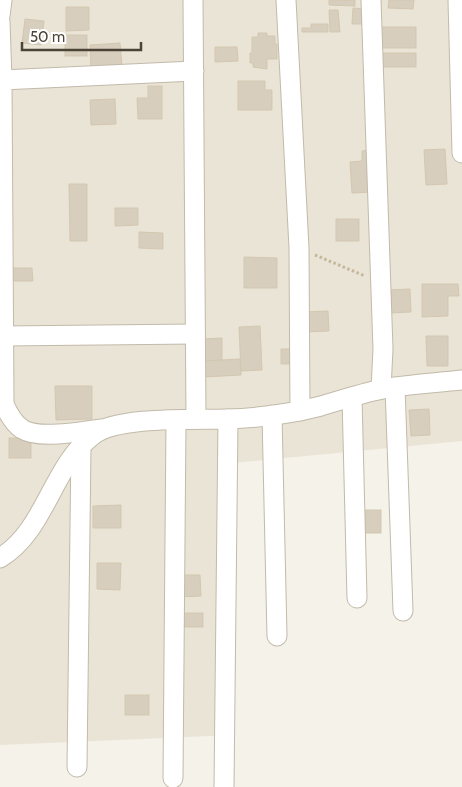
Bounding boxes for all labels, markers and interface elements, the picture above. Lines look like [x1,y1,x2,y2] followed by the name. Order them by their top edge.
[22,20,141,52] scale bar
[30,28,65,46] text: 50 m

